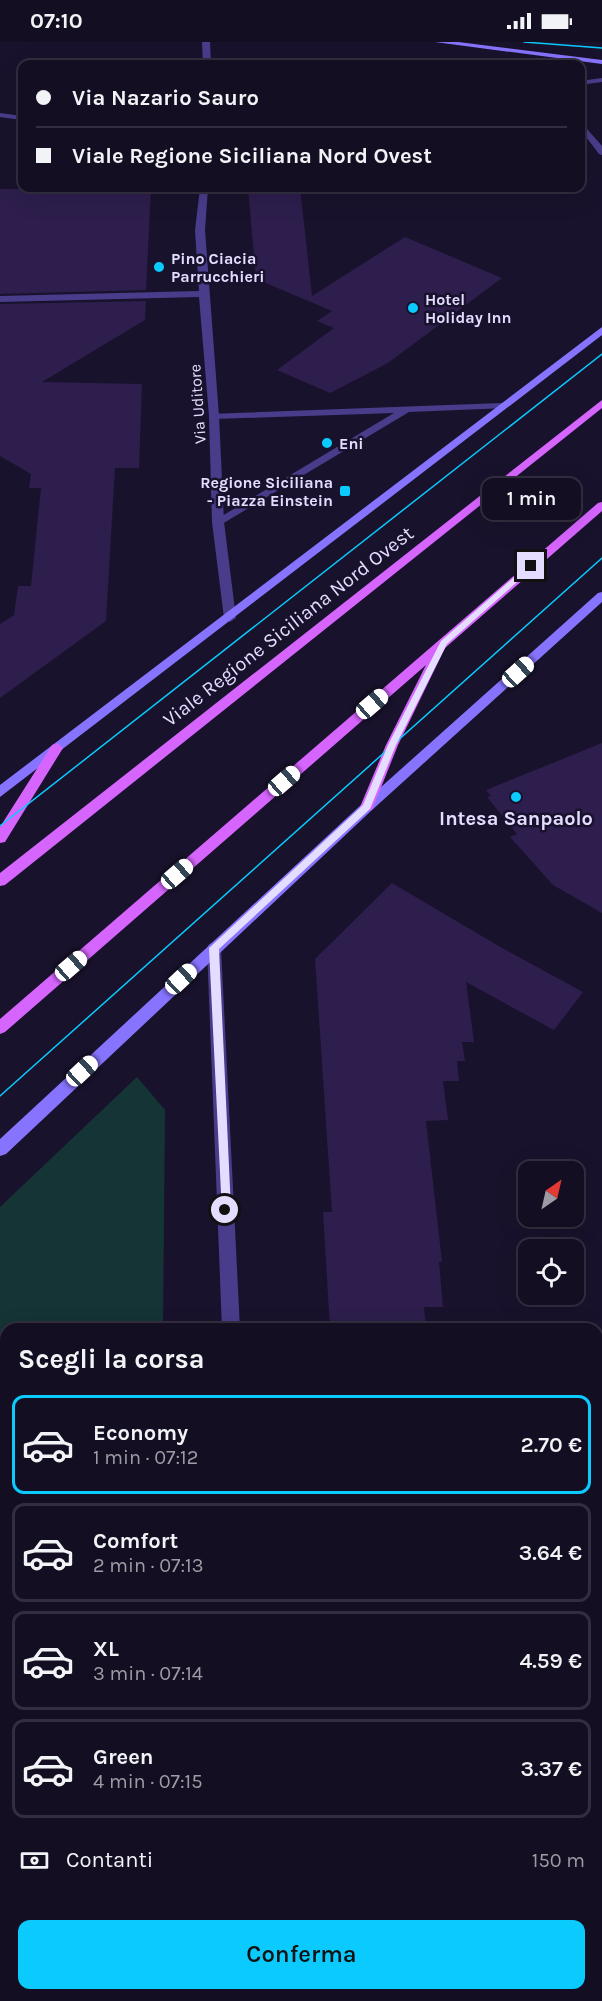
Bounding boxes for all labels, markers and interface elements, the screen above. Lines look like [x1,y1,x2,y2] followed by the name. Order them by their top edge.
[30,8,83,34] text: 07:10
[72,85,259,111] text: Via Nazario Sauro
[72,143,432,169] text: Viale Regione Siciliana Nord Ovest
[171,249,264,286] place label: Pino Ciacia Parrucchieri
[152,260,166,274] marker: Pino Ciacia Parrucchieri
[425,290,512,327] place label: Hotel Holiday Inn
[406,301,420,315] marker: Hotel Holiday Inn
[185,363,210,444] street label: Via Uditore
[339,434,364,453] place label: Eni
[320,436,334,450] marker: Eni
[200,473,333,510] place label: Regione Siciliana - Piazza Einstein
[482,479,580,521] callout: 1 min
[338,484,352,498] marker: Regione Siciliana - Piazza Einstein
[507,487,556,510] text: 1 min
[159,521,418,731] street label: Viale Regione Siciliana Nord Ovest
[517,552,544,579] route end
[499,653,537,691] car
[353,685,391,723] car
[265,762,303,800] car
[509,790,523,804] marker: Intesa Sanpaolo
[439,807,593,830] place label: Intesa Sanpaolo
[158,855,196,893] car
[52,947,90,985] car
[162,960,200,998] car
[63,1052,101,1090] car
[518,1161,584,1227] north arrow
[518,1161,584,1305] map controls
[211,1196,238,1223] route start
[518,1239,584,1305] button: locate
[18,1343,205,1375] text: Scegli la corsa
[21,1418,75,1472] icon: car
[93,1420,188,1446] text: Economy
[521,1432,582,1458] text: 2.70 €
[93,1446,198,1469] text: 1 min · 07:12
[21,1526,75,1580] icon: car
[93,1528,178,1554] text: Comfort
[519,1540,582,1566] text: 3.64 €
[93,1554,203,1577] text: 2 min · 07:13
[21,1634,75,1688] icon: car
[93,1636,119,1662] text: XL
[519,1648,582,1674] text: 4.59 €
[93,1662,203,1685] text: 3 min · 07:14
[21,1742,75,1796] icon: car
[93,1744,154,1770] text: Green
[520,1756,582,1782] text: 3.37 €
[93,1770,203,1793] text: 4 min · 07:15
[18,1844,51,1877] icon: cash
[66,1847,153,1873] text: Contanti
[532,1849,585,1872] text: 150 m
[18,1920,585,1989] button: Conferma

